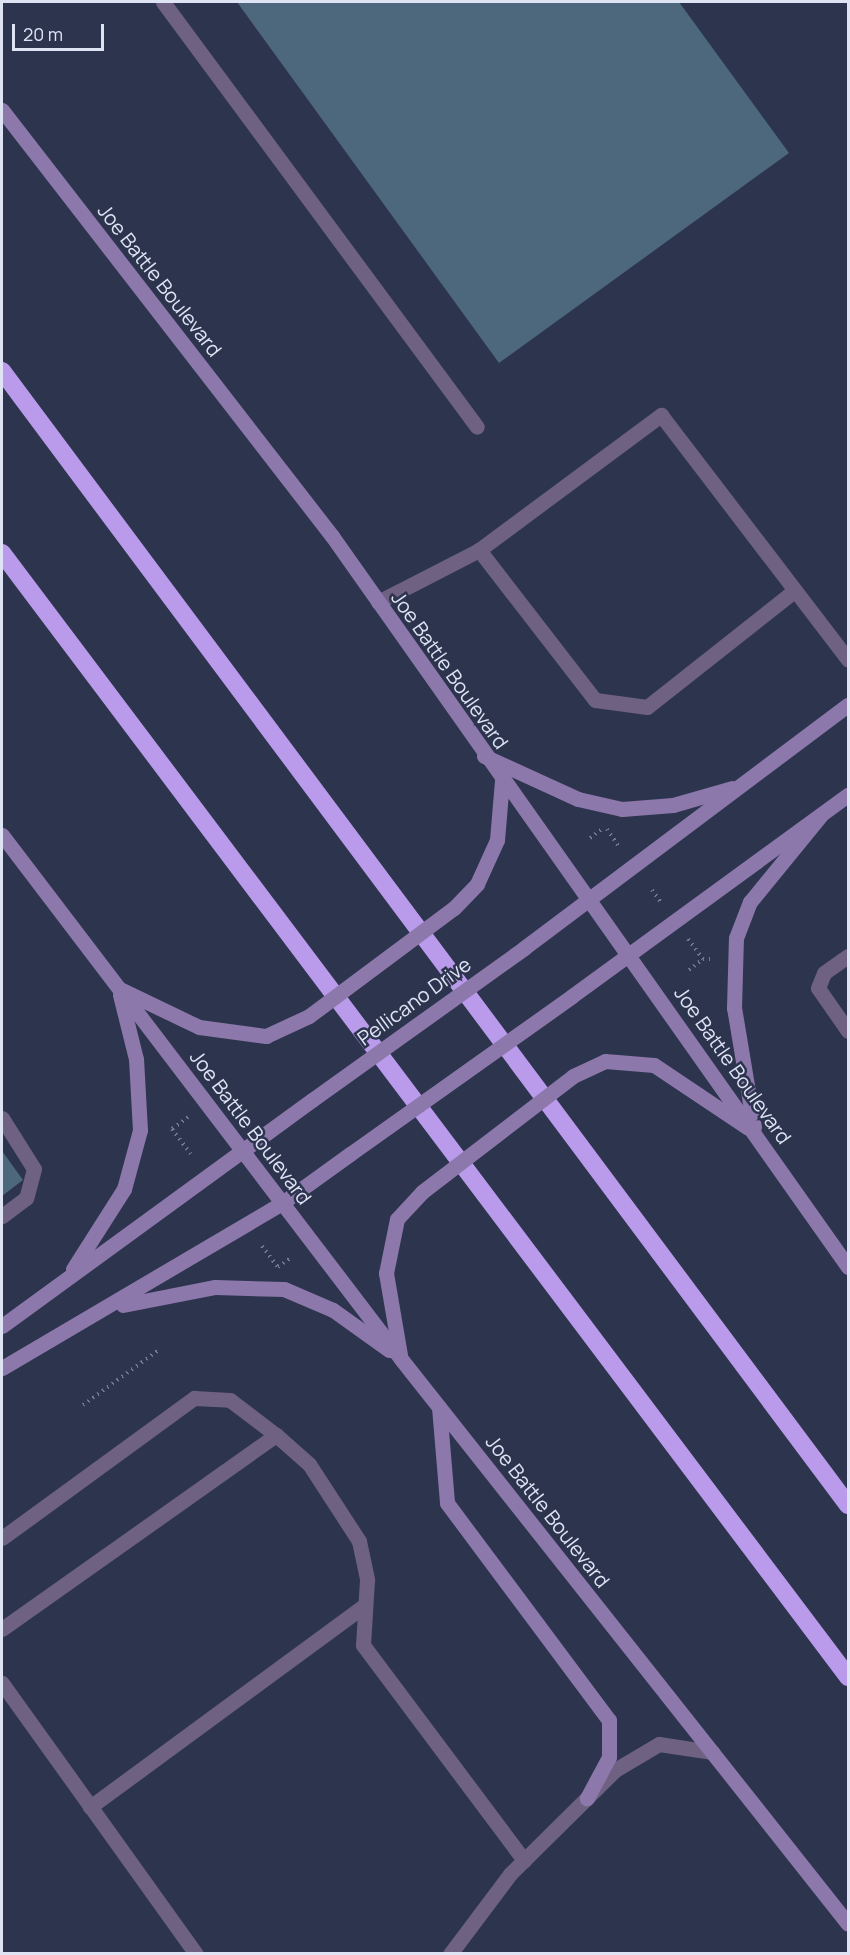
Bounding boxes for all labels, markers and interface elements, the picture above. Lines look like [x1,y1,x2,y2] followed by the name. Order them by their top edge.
[15,12,106,50] scale bar
[23,22,63,46] text: 20 m
[93,199,227,361] street label: Joe Battle Boulevard
[387,587,513,753] street label: Joe Battle Boulevard
[353,952,475,1050] street label: Pellicano Drive
[670,982,796,1148] street label: Joe Battle Boulevard
[185,1045,317,1209] street label: Joe Battle Boulevard
[481,1430,615,1592] street label: Joe Battle Boulevard

